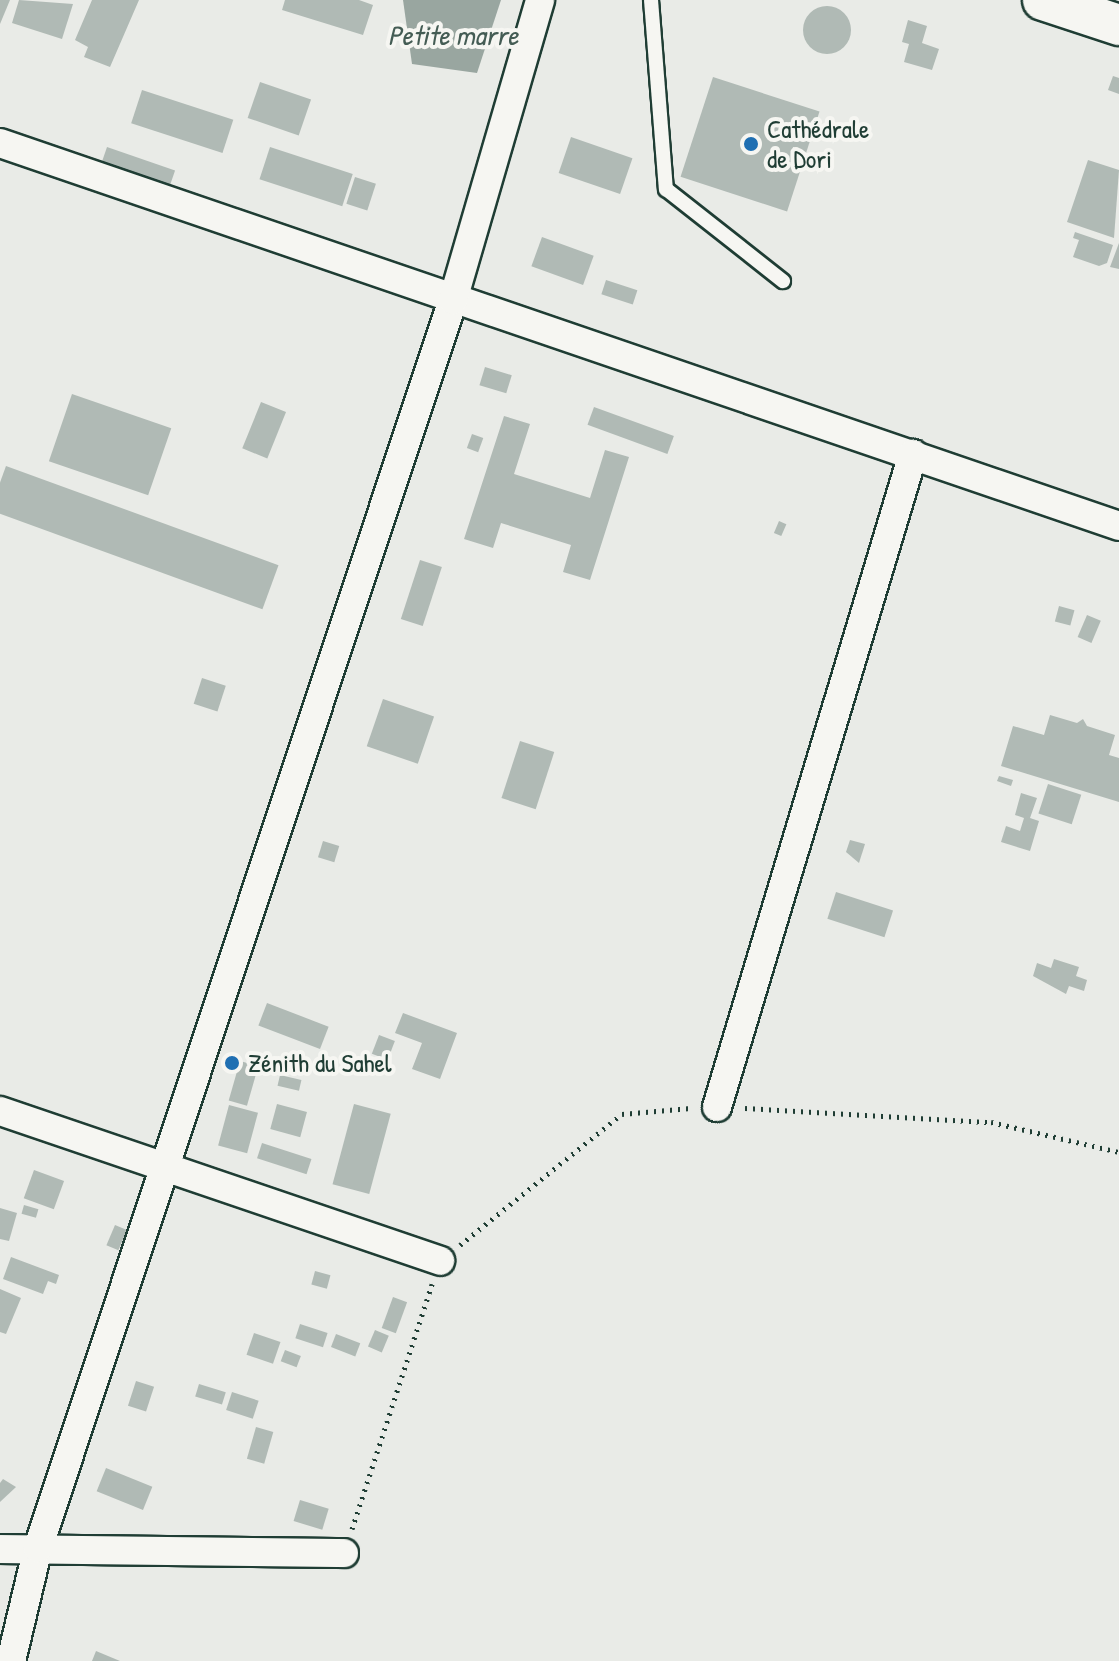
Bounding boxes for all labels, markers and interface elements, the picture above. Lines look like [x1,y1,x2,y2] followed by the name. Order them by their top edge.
[388,18,518,52] water label: Petite marre
[767,113,869,174] place label: Cathédrale de Dori
[742,135,760,153] marker: Cathédrale de Dori
[248,1047,392,1079] place label: Zénith du Sahel
[223,1054,241,1072] marker: Zénith du Sahel

